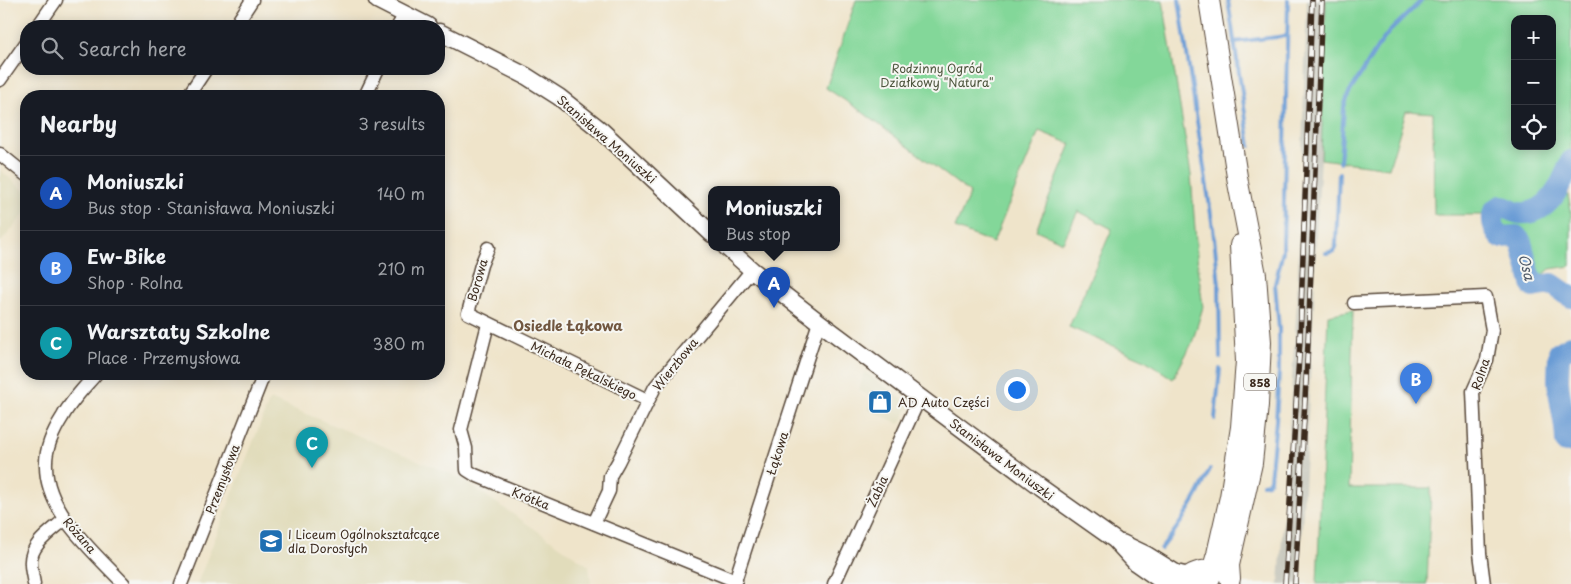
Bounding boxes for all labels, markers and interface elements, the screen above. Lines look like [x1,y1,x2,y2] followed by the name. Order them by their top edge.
[1511,15,1556,150] map controls
[1511,15,1556,60] button: +
[20,20,445,75] search box
[38,34,66,62] icon: search
[78,34,187,62] text: Search here
[880,59,994,91] park label: Rodzinny Ogród Działkowy "Natura"
[1511,60,1556,105] button: −
[553,91,661,187] street label: Stanisława Moniuszki
[1511,105,1556,150] button: locate
[40,107,117,139] text: Nearby
[358,111,425,135] text: 3 results
[87,167,184,195] text: Moniuszki
[50,181,62,205] text: A
[377,181,425,205] text: 140 m
[708,186,840,251] popup
[726,193,822,221] text: Moniuszki
[87,195,335,219] text: Bus stop · Stanisława Moniuszki
[726,221,791,245] text: Bus stop
[87,242,166,270] text: Ew-Bike
[1513,251,1541,284] water label: Osa
[51,256,61,280] text: B
[377,256,425,280] text: 210 m
[462,256,492,303] street label: Borowa
[758,267,790,308] pin: A
[87,270,183,294] text: Shop · Rolna
[513,315,623,336] district label: Osiedle Łąkowa
[87,317,270,345] text: Warsztaty Szkolne
[50,331,62,355] text: C
[373,331,425,355] text: 380 m
[648,333,702,394] street label: Wierzbowa
[528,337,640,404] street label: Michała Pękalskiego
[87,345,240,369] text: Place · Przemysłowa
[1466,355,1494,392] street label: Rolna
[1400,363,1432,404] pin: B
[1244,374,1276,391] road number: 858
[1004,377,1030,403] your location
[867,389,893,415] shop icon: AD Auto Części
[898,393,989,411] place label: AD Auto Części
[946,414,1058,504] street label: Stanisława Moniuszki
[296,427,328,468] pin: C
[761,429,793,478] street label: Łąkowa
[200,441,244,516] street label: Przemysłowa
[862,472,892,510] street label: Żabia
[509,482,553,514] street label: Krótka
[59,513,101,557] street label: Różana
[288,525,440,557] place label: I Liceum Ogólnokształcące dla Dorosłych
[258,528,284,554] school or university icon: I Liceum Ogólnokształcące dla Dorosłych

